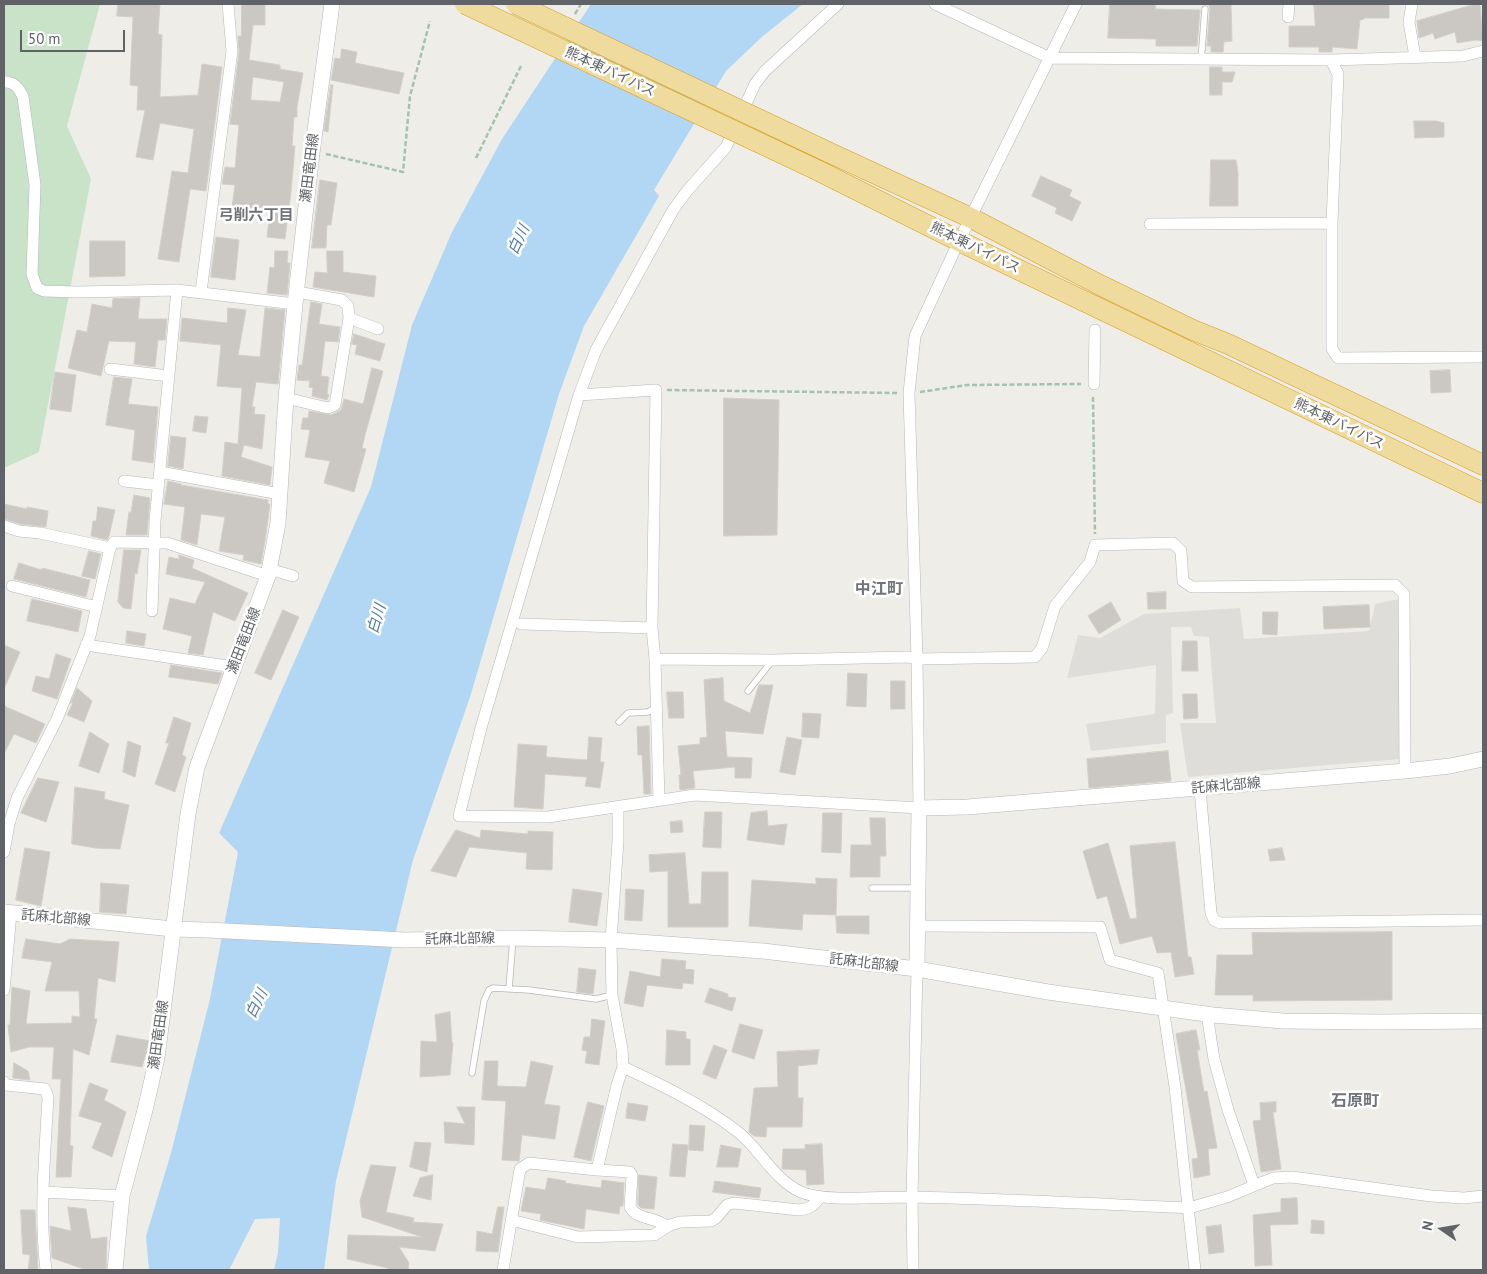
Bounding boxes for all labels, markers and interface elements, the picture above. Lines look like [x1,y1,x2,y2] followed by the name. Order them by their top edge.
[22,20,128,52] scale bar
[28,29,61,48] text: 50 m
[562,44,658,100] street label: 熊本東バイパス
[297,132,323,204] street label: 瀬田竜田線
[219,207,293,225] district label: 弓削六丁目
[927,219,1023,277] street label: 熊本東バイパス
[505,223,533,257] water label: 白川
[1291,395,1387,453] street label: 熊本東バイパス
[855,579,903,599] district label: 中江町
[364,602,390,636] water label: 白川
[224,605,264,677] street label: 瀬田竜田線
[1190,775,1262,797] street label: 託麻北部線
[20,907,92,929] street label: 託麻北部線
[425,930,495,948] street label: 託麻北部線
[828,950,900,976] street label: 託麻北部線
[242,987,272,1021] water label: 白川
[146,999,172,1071] street label: 瀬田竜田線
[1331,1091,1379,1111] district label: 石原町
[1417,1204,1467,1254] north arrow
[1418,1219,1437,1232] text: N

